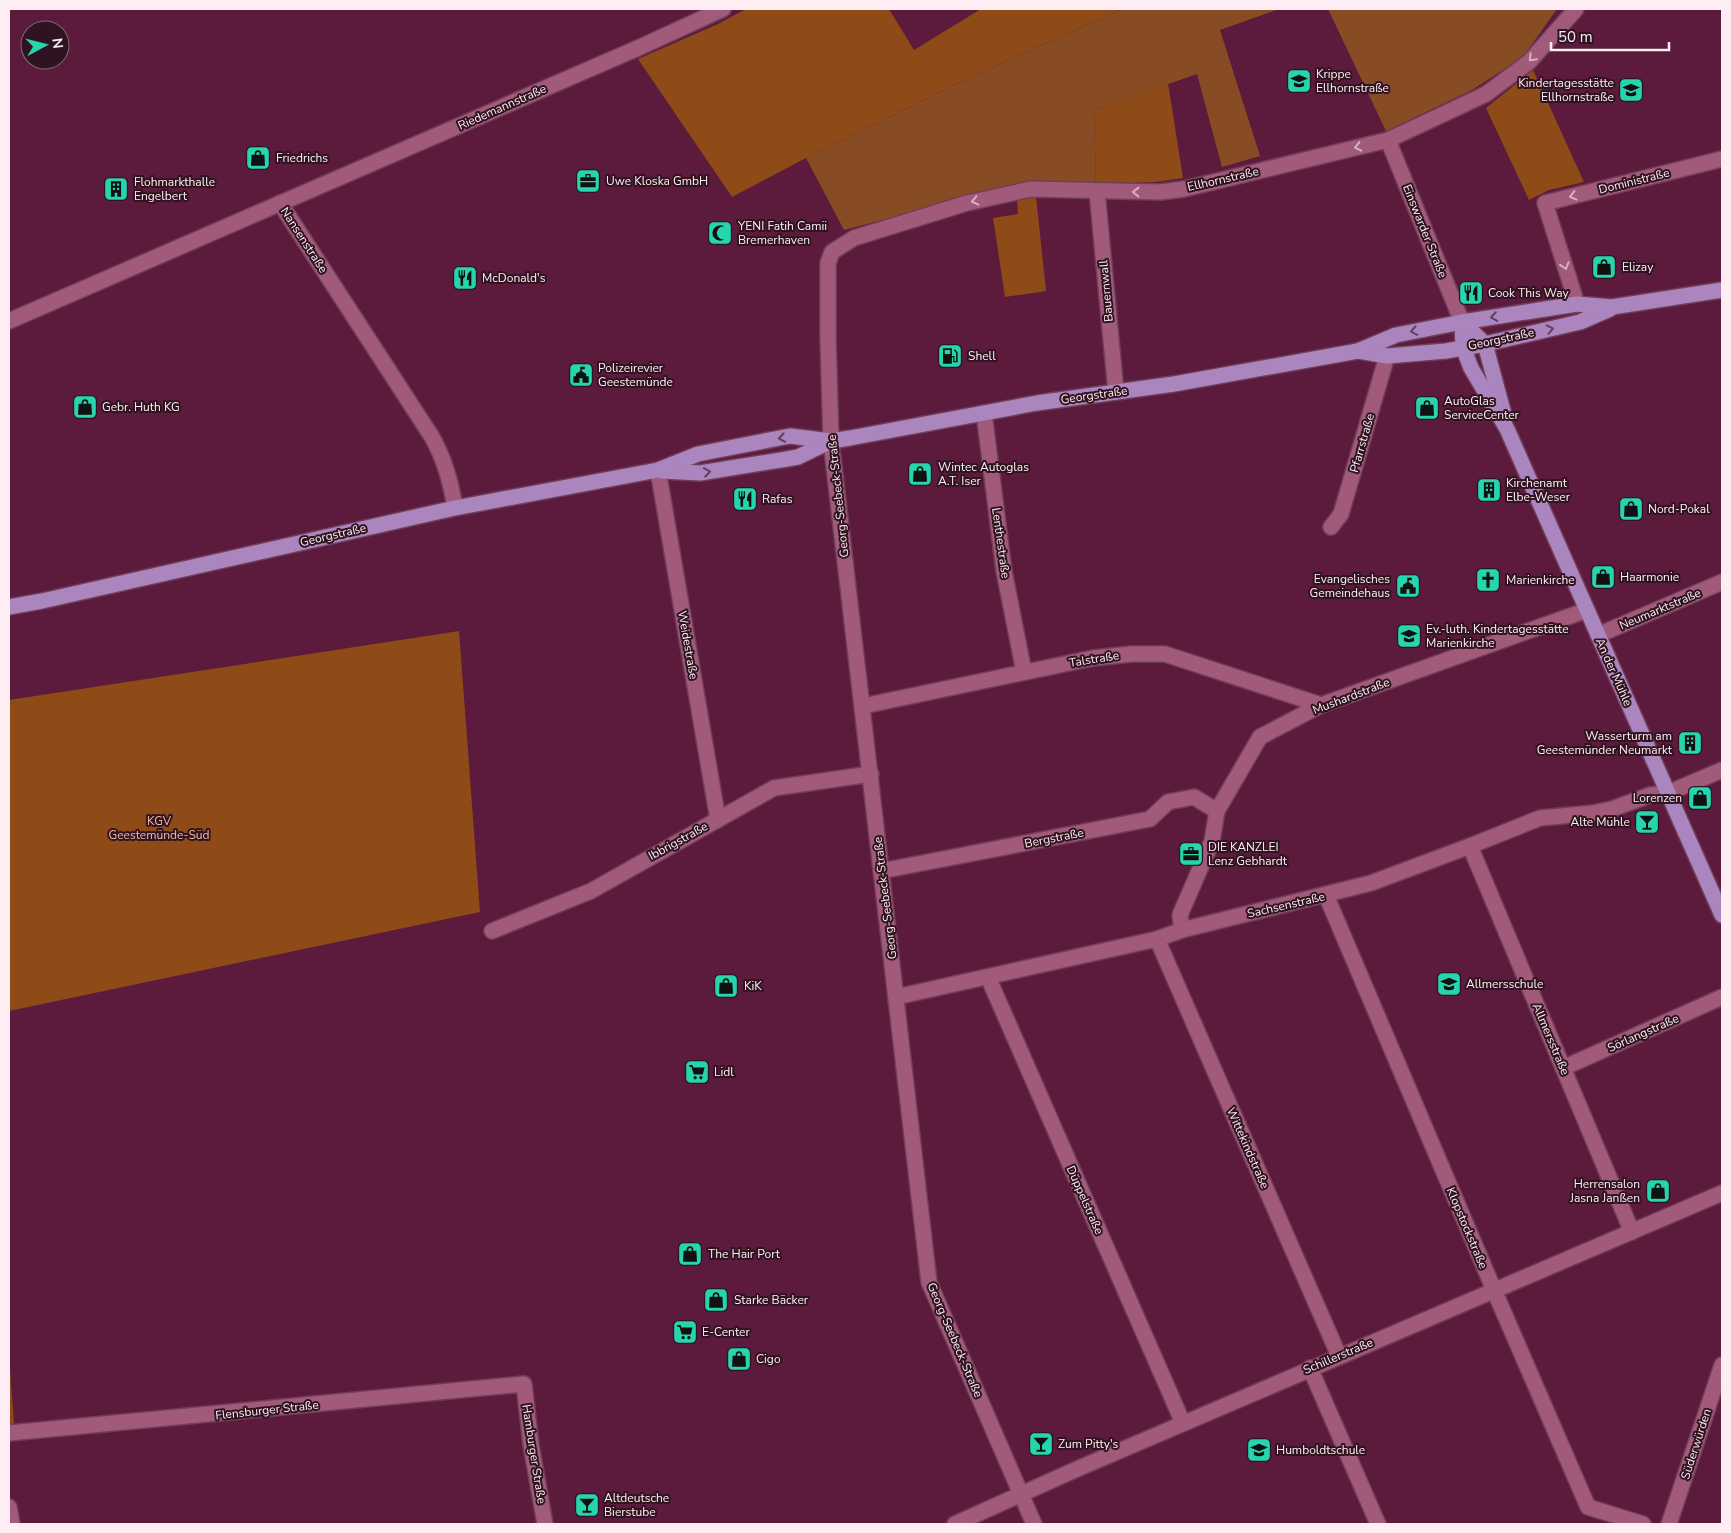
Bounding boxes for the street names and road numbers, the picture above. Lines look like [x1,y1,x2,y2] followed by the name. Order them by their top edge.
[455,80,549,134] street label: Riedemannstraße
[1186,163,1260,195] street label: Ellhornstraße
[1597,164,1671,198] street label: Doministraße
[1399,182,1451,280] street label: Einswarder Straße
[277,204,331,276] street label: Nansenstraße
[1095,259,1117,323] street label: Bauernwall
[1466,324,1536,354] street label: Georgstraße
[1060,382,1128,408] street label: Georgstraße
[1346,412,1378,474] street label: Pfarrstraße
[824,434,852,558] street label: Georg-Seebeck-Straße
[988,507,1014,579] street label: Lenthestraße
[298,520,368,550] street label: Georgstraße
[1617,585,1703,633] street label: Neumarktstraße
[674,609,702,681] street label: Weidestraße
[1592,635,1636,709] street label: An der Mühle
[1068,647,1120,671] street label: Talstraße
[1310,674,1392,718] street label: Mushardstraße
[645,818,711,864] street label: Ibbrigstraße
[1023,824,1085,852] street label: Bergstraße
[870,836,900,960] street label: Georg-Seebeck-Straße
[1246,888,1326,922] street label: Sachsenstraße
[1529,1001,1573,1077] street label: Allmersstraße
[1605,1010,1681,1056] street label: Sörlangstraße
[1223,1105,1273,1191] street label: Wittekindstraße
[1063,1163,1107,1237] street label: Düppelstraße
[1443,1185,1491,1271] street label: Klopstockstraße
[924,1280,986,1400] street label: Georg-Seebeck-Straße
[1301,1334,1375,1378] street label: Schillerstraße
[215,1397,319,1423] street label: Flensburger Straße
[518,1403,550,1505] street label: Hamburger Straße
[1677,1407,1715,1481] street label: Süderwürden

